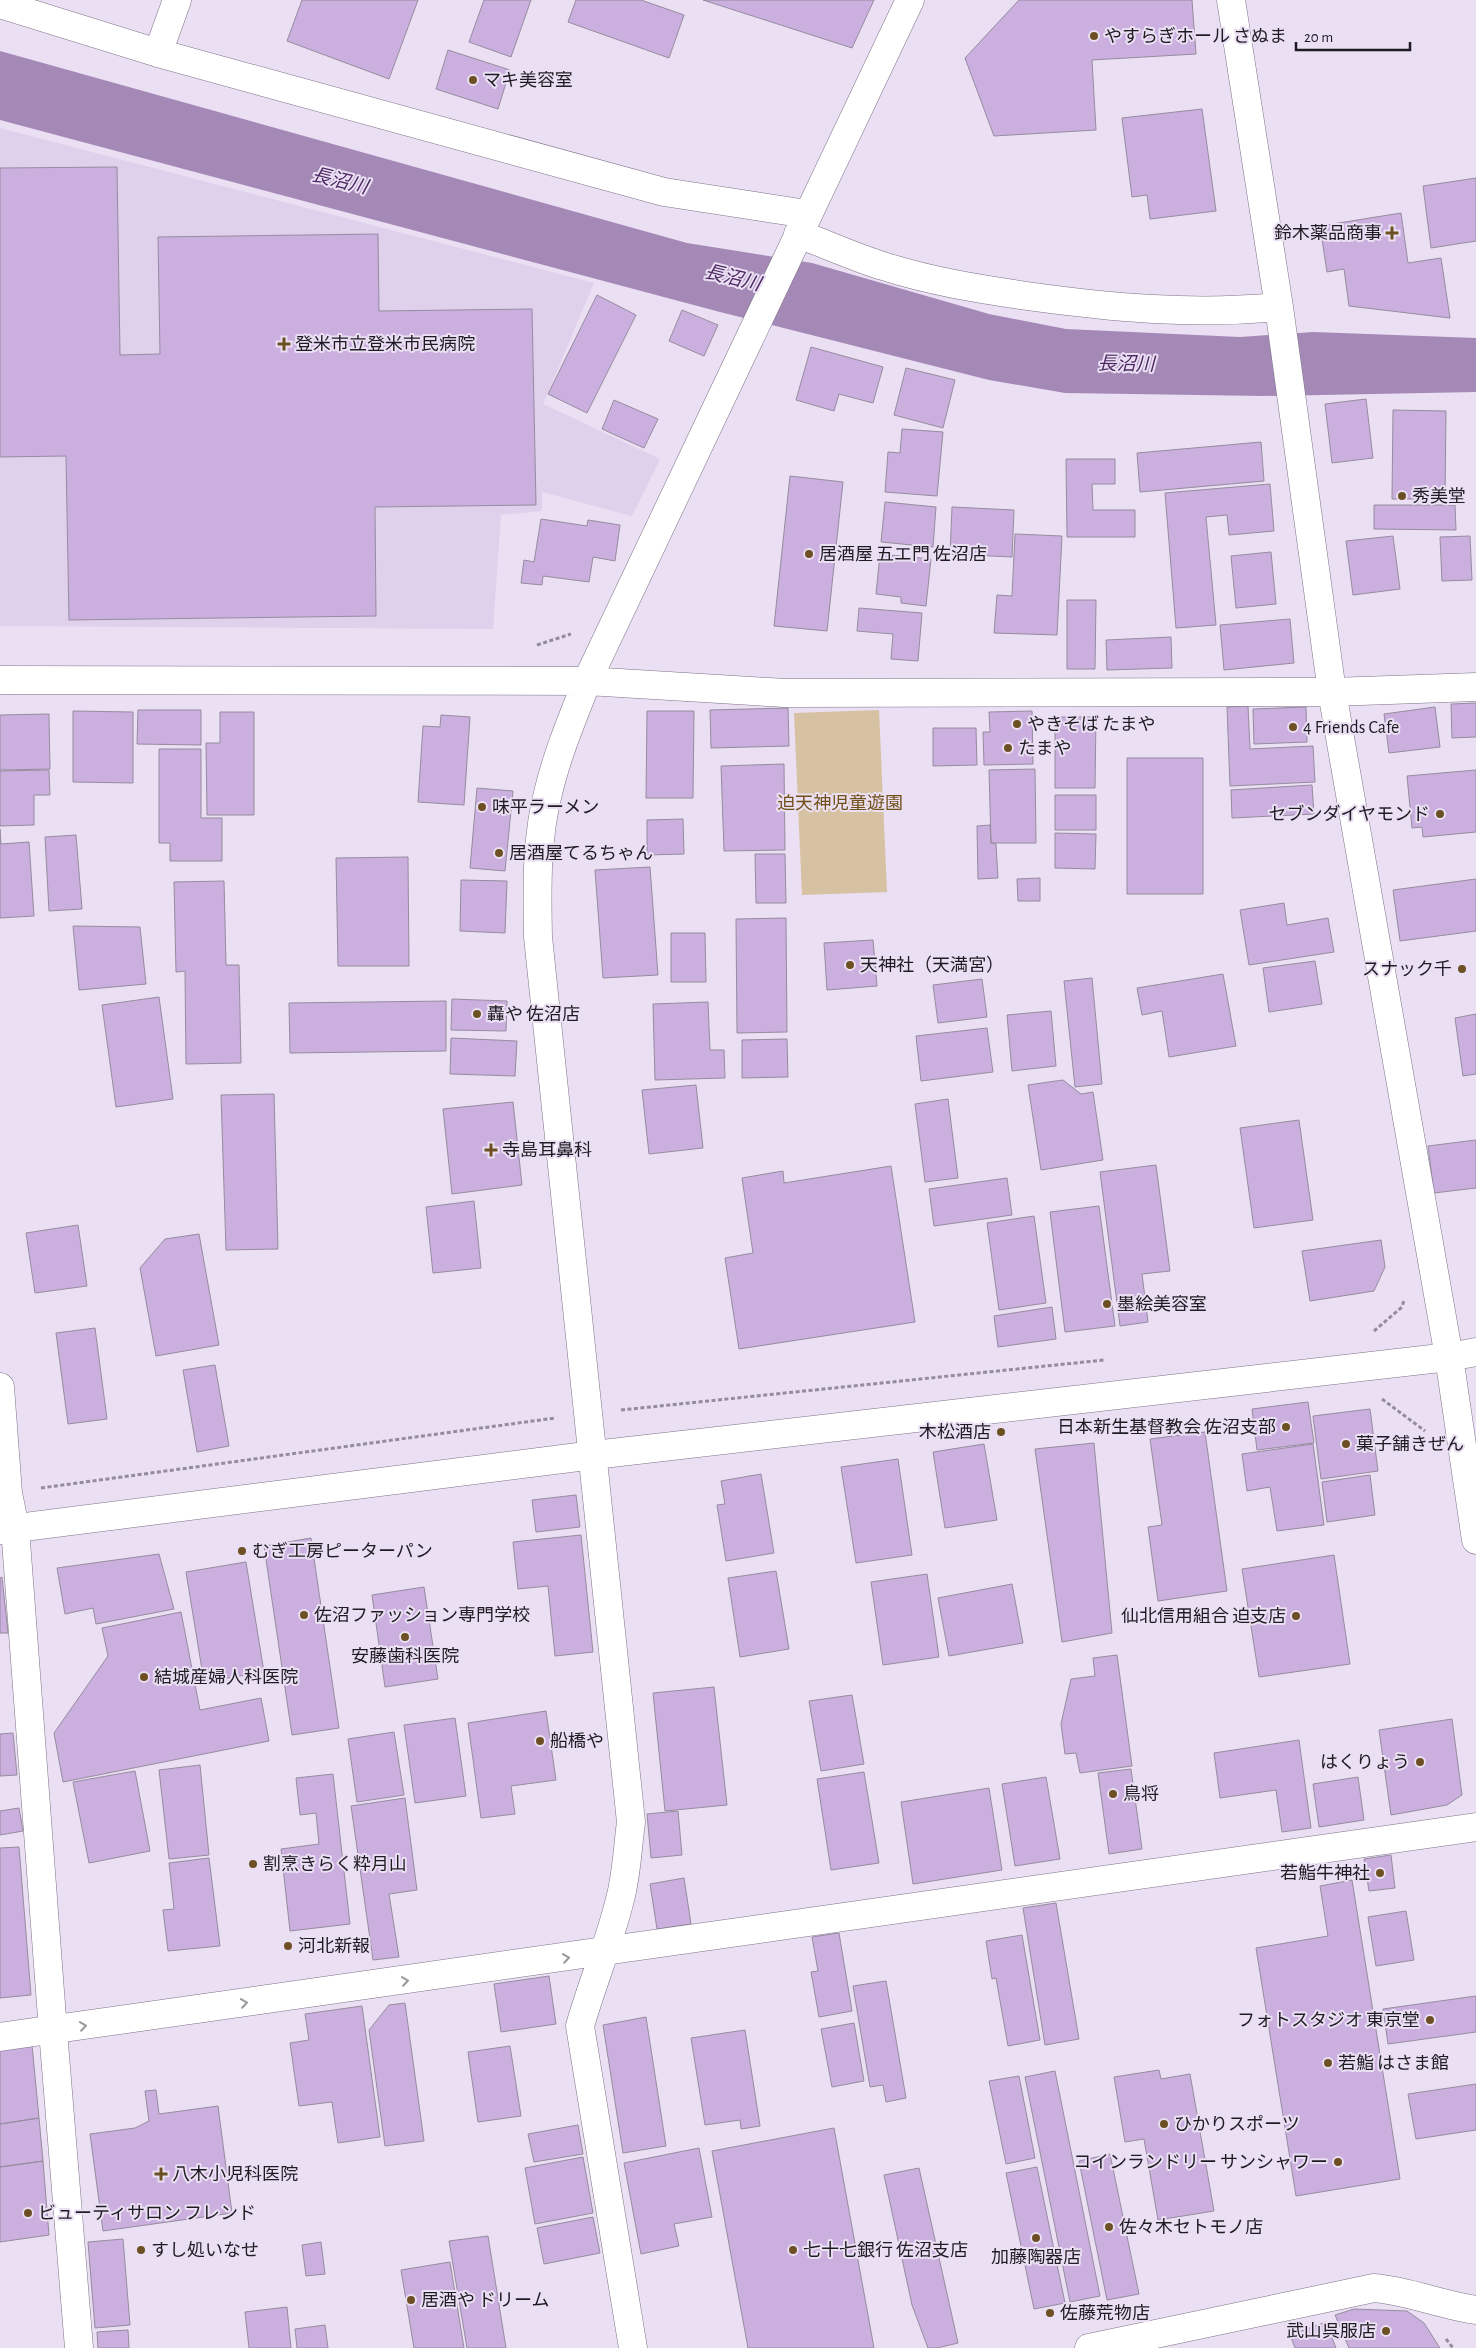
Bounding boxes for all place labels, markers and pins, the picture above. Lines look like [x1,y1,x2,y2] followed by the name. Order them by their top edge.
[1104,26,1287,46] place label: やすらぎホール さぬま
[1088,30,1100,42] marker: やすらぎホール さぬま
[483,70,573,90] place label: マキ美容室
[467,74,479,86] marker: マキ美容室
[1274,224,1382,243] place label: 鈴木薬品商事
[1386,227,1398,239] marker: 鈴木薬品商事
[295,335,475,354] place label: 登米市立登米市民病院
[277,337,291,351] marker: 登米市立登米市民病院
[1412,486,1466,506] place label: 秀美堂
[1396,490,1408,502] marker: 秀美堂
[819,545,987,564] place label: 居酒屋 五エ門 佐沼店
[803,548,815,560] marker: 居酒屋 五エ門 佐沼店
[1027,715,1155,734] place label: やきそば たまや
[1011,718,1023,730] marker: やきそば たまや
[1303,719,1399,737] place label: 4 Friends Cafe
[1287,721,1299,733] marker: 4 Friends Cafe
[1018,739,1071,758] place label: たまや
[1002,742,1014,754] marker: たまや
[492,798,599,817] place label: 味平ラーメン
[476,801,488,813] marker: 味平ラーメン
[1269,804,1430,824] place label: セブンダイヤモンド
[1434,808,1446,820] marker: セブンダイヤモンド
[509,844,653,863] place label: 居酒屋てるちゃん
[493,847,505,859] marker: 居酒屋てるちゃん
[860,955,1004,975] place label: 天神社（天満宮）
[844,959,856,971] marker: 天神社（天満宮）
[1362,960,1452,979] place label: スナック千
[1456,963,1468,975] marker: スナック千
[487,1005,580,1024] place label: 轟や 佐沼店
[471,1008,483,1020] marker: 轟や 佐沼店
[502,1140,592,1160] place label: 寺島耳鼻科
[484,1143,498,1157] marker: 寺島耳鼻科
[1117,1294,1207,1314] place label: 墨絵美容室
[1101,1298,1113,1310] marker: 墨絵美容室
[1057,1417,1276,1437] place label: 日本新生基督教会 佐沼支部
[1280,1421,1292,1433] marker: 日本新生基督教会 佐沼支部
[919,1423,991,1442] place label: 木松酒店
[995,1426,1007,1438] marker: 木松酒店
[1356,1435,1464,1454] place label: 菓子舗きぜん
[1340,1438,1352,1450] marker: 菓子舗きぜん
[252,1541,433,1561] place label: むぎ工房ピーターパン
[236,1545,248,1557] marker: むぎ工房ピーターパン
[314,1605,530,1625] place label: 佐沼ファッション専門学校
[1121,1606,1286,1626] place label: 仙北信用組合 迫支店
[298,1609,310,1621] marker: 佐沼ファッション専門学校
[1290,1610,1302,1622] marker: 仙北信用組合 迫支店
[399,1631,411,1643] marker: 安藤歯科医院
[351,1647,459,1666] place label: 安藤歯科医院
[154,1668,298,1687] place label: 結城産婦人科医院
[138,1671,150,1683] marker: 結城産婦人科医院
[550,1731,604,1751] place label: 船橋や
[534,1735,546,1747] marker: 船橋や
[1320,1753,1410,1772] place label: はくりょう
[1414,1756,1426,1768] marker: はくりょう
[1123,1784,1159,1804] place label: 鳥将
[1107,1788,1119,1800] marker: 鳥将
[263,1855,407,1874] place label: 割烹きらく粋月山
[247,1858,259,1870] marker: 割烹きらく粋月山
[1280,1864,1370,1883] place label: 若鮨牛神社
[1374,1867,1386,1879] marker: 若鮨牛神社
[298,1936,370,1956] place label: 河北新報
[282,1940,294,1952] marker: 河北新報
[1237,2011,1420,2030] place label: フォトスタジオ 東京堂
[1424,2014,1436,2026] marker: フォトスタジオ 東京堂
[1338,2054,1449,2073] place label: 若鮨 はさま館
[1322,2057,1334,2069] marker: 若鮨 はさま館
[1174,2115,1300,2134] place label: ひかりスポーツ
[1158,2118,1170,2130] marker: ひかりスポーツ
[1073,2153,1328,2172] place label: コインランドリー サンシャワー
[1332,2156,1344,2168] marker: コインランドリー サンシャワー
[172,2165,298,2184] place label: 八木小児科医院
[154,2167,168,2181] marker: 八木小児科医院
[38,2204,256,2223] place label: ビューティサロン フレンド
[22,2207,34,2219] marker: ビューティサロン フレンド
[1119,2218,1263,2237] place label: 佐々木セトモノ店
[1103,2221,1115,2233] marker: 佐々木セトモノ店
[1030,2232,1042,2244] marker: 加藤陶器店
[151,2240,259,2260] place label: すし処いなせ
[803,2240,968,2260] place label: 七十七銀行 佐沼支店
[135,2244,147,2256] marker: すし処いなせ
[787,2244,799,2256] marker: 七十七銀行 佐沼支店
[991,2248,1081,2267] place label: 加藤陶器店
[421,2291,549,2310] place label: 居酒や ドリーム
[405,2294,417,2306] marker: 居酒や ドリーム
[1060,2303,1150,2323] place label: 佐藤荒物店
[1044,2307,1056,2319] marker: 佐藤荒物店
[1286,2322,1376,2341] place label: 武山呉服店
[1380,2325,1392,2337] marker: 武山呉服店

